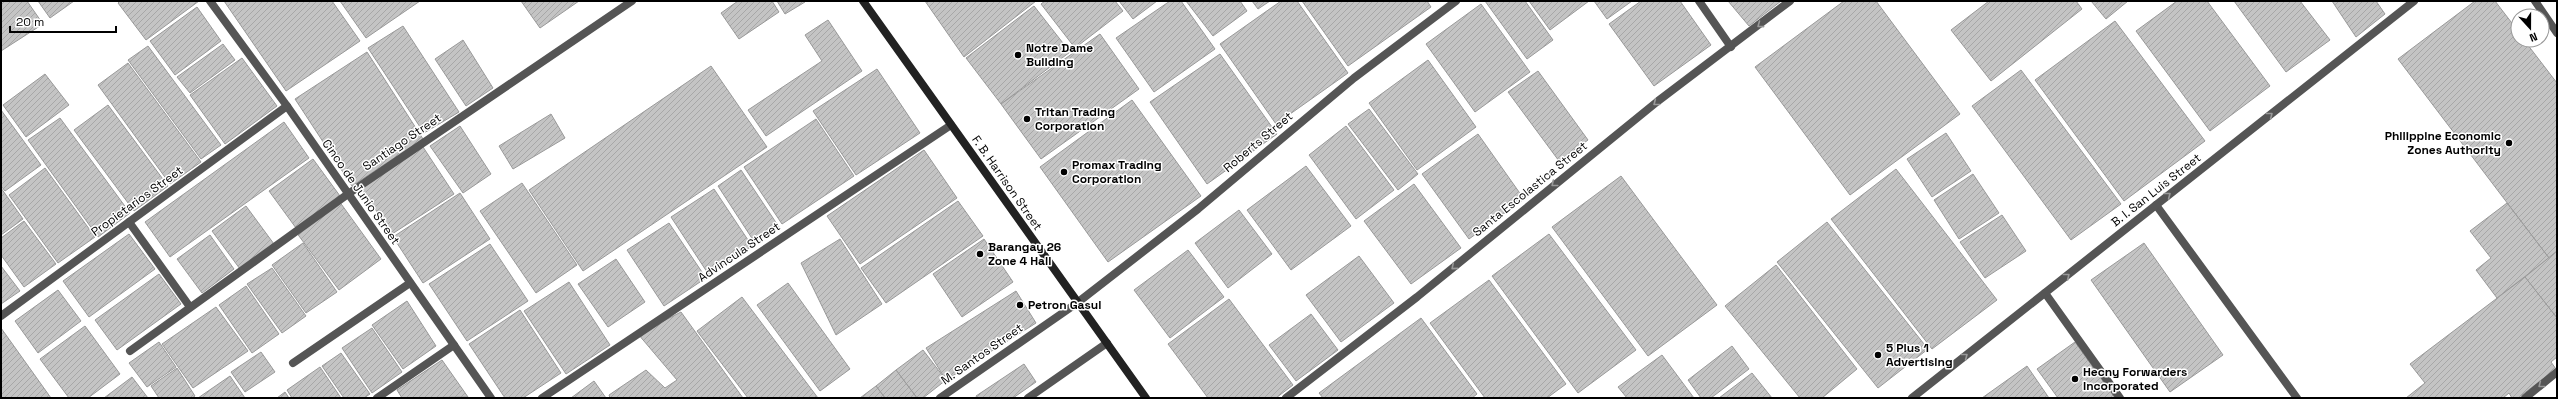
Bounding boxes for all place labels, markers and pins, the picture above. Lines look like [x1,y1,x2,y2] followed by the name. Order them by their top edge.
[1026,40,1093,70] place label: Notre Dame Building
[1013,50,1023,60] marker: Notre Dame Building
[1035,104,1115,134] place label: Tritan Trading Corporation
[1022,114,1032,124] marker: Tritan Trading Corporation
[2385,128,2501,158] place label: Philippine Economic Zones Authority
[2504,138,2514,148] marker: Philippine Economic Zones Authority
[1072,157,1162,187] place label: Promax Trading Corporation
[1059,167,1069,177] marker: Promax Trading Corporation
[988,239,1061,269] place label: Barangay 26 Zone 4 Hall
[975,249,985,259] marker: Barangay 26 Zone 4 Hall
[1028,297,1101,313] place label: Petron Gasul
[1015,300,1025,310] marker: Petron Gasul
[1886,340,1953,370] place label: 5 Plus 1 Advertising
[1873,350,1883,360] marker: 5 Plus 1 Advertising
[2083,364,2187,394] place label: Hecny Forwarders Incorporated
[2070,374,2080,384] marker: Hecny Forwarders Incorporated

